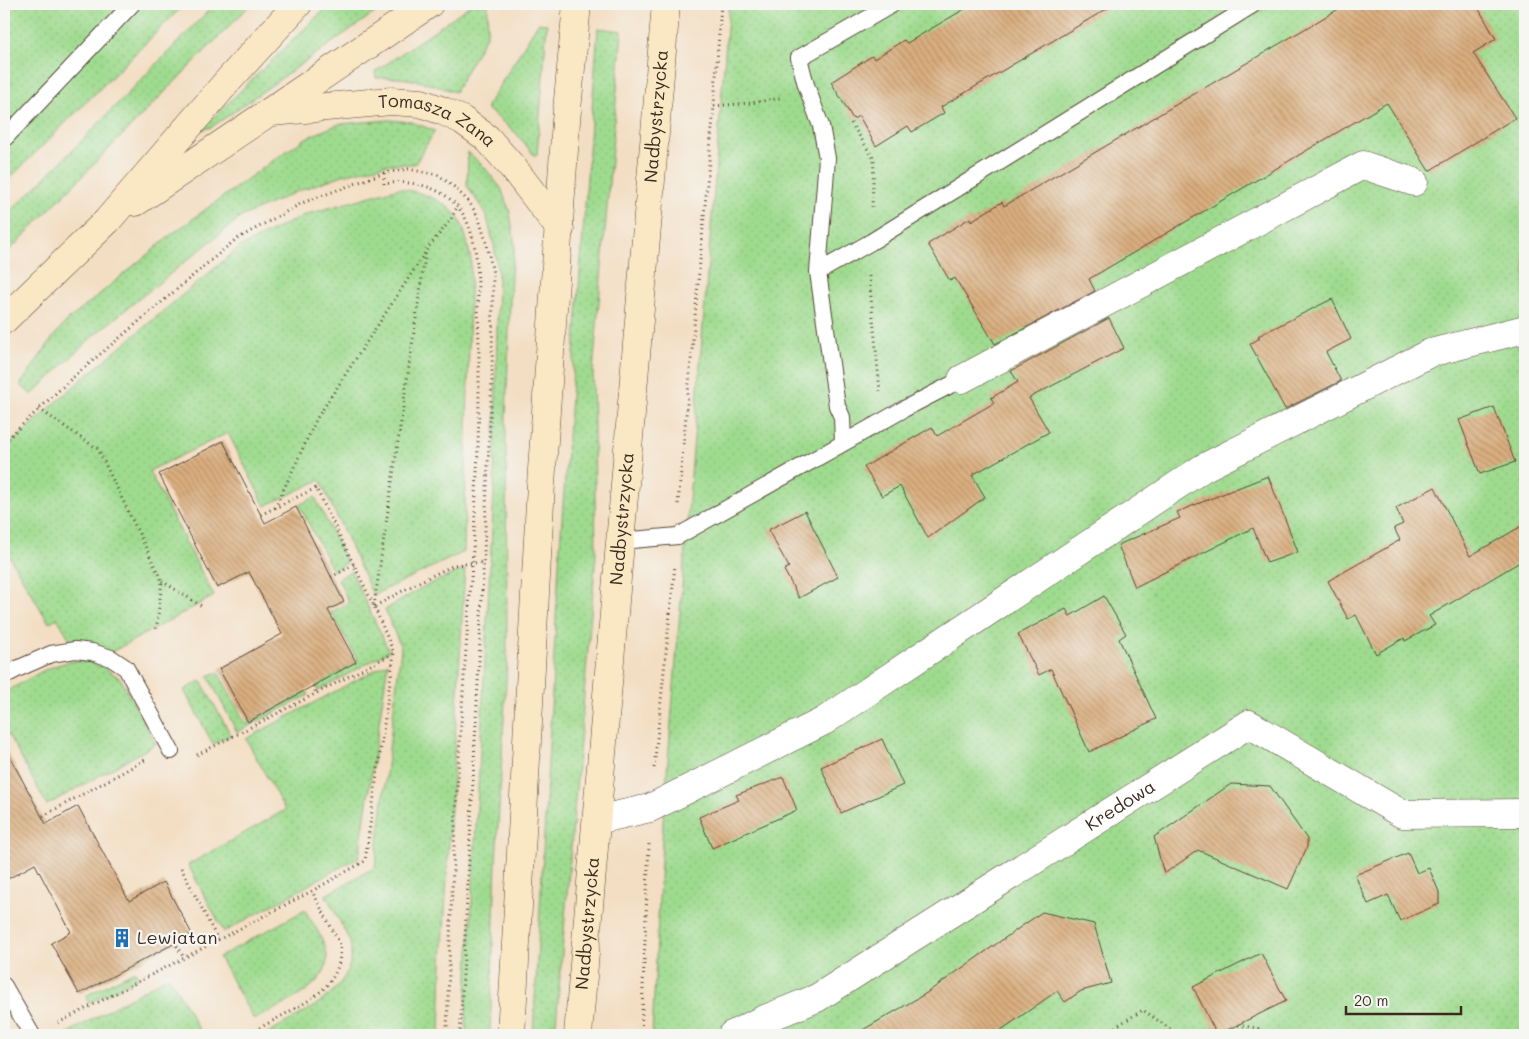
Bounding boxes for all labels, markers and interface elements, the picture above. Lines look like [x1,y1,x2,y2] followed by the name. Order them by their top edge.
[638,49,673,184] street label: Nadbystrzycka
[377,88,502,152] street label: Tomasza Zana
[603,451,639,586] street label: Nadbystrzycka
[1080,774,1159,836] street label: Kredowa
[569,856,604,991] street label: Nadbystrzycka
[137,925,217,949] place label: Lewiatan
[111,927,133,949] building icon: Lewiatan
[1346,984,1462,1016] scale bar
[1354,990,1388,1010] text: 20 m

